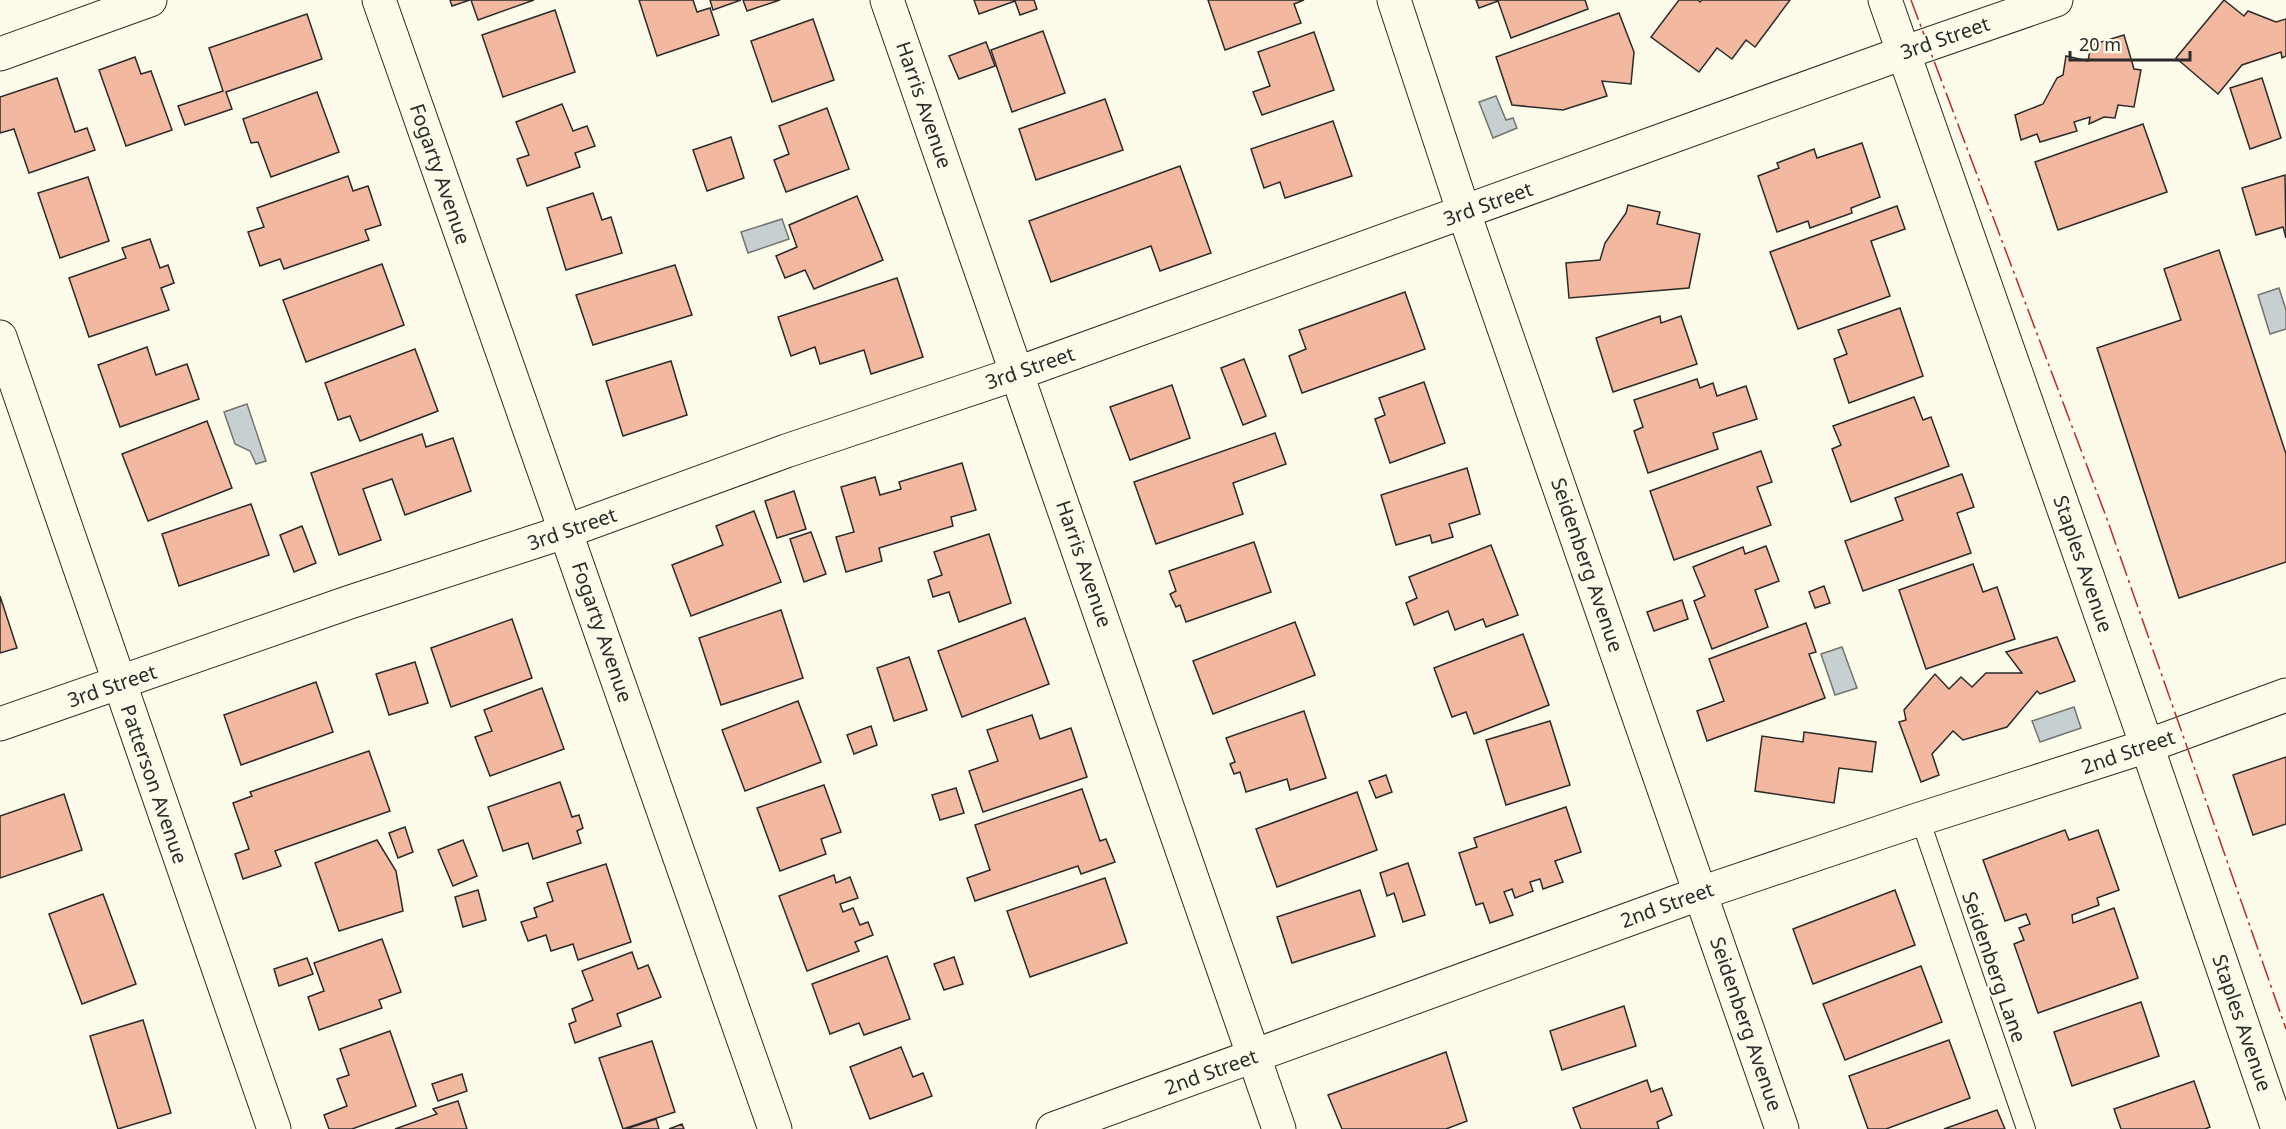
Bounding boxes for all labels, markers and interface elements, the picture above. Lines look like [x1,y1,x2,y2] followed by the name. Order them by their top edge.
[1897,10,1993,65] street label: 3rd Street
[2070,24,2190,62] scale bar
[2079,32,2121,56] text: 20 m
[890,38,959,172] street label: Harris Avenue
[404,100,477,248] street label: Fogarty Avenue
[1440,175,1536,232] street label: 3rd Street
[982,340,1078,395] street label: 3rd Street
[1545,474,1630,656] street label: Seidenberg Avenue
[2047,492,2120,636] street label: Staples Avenue
[1050,497,1119,631] street label: Harris Avenue
[524,501,620,556] street label: 3rd Street
[566,558,639,706] street label: Fogarty Avenue
[64,658,160,713] street label: 3rd Street
[115,701,194,867] street label: Patterson Avenue
[2078,723,2178,780] street label: 2nd Street
[1617,875,1717,934] street label: 2nd Street
[1956,888,2033,1046] street label: Seidenberg Lane
[1704,933,1789,1115] street label: Seidenberg Avenue
[2206,951,2279,1095] street label: Staples Avenue
[1161,1042,1261,1101] street label: 2nd Street

